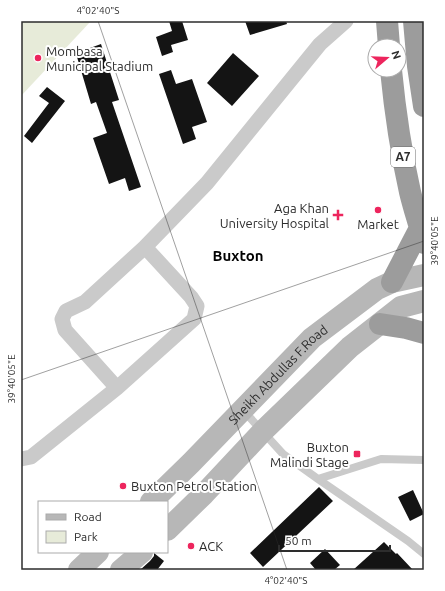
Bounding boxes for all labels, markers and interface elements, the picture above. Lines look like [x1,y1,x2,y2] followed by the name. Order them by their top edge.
[76,5,120,16] text: 4°02'40"S
[367,38,407,78] north arrow
[46,44,153,73] place label: Mombasa Municipal Stadium
[389,49,403,61] text: N
[33,53,43,63] marker: Mombasa Municipal Stadium
[391,147,415,167] road number: A7
[220,201,330,230] place label: Aga Khan University Hospital
[373,205,383,215] marker: Market
[332,209,344,221] marker: Aga Khan University Hospital
[429,216,440,266] text: 39°40'05"E
[357,217,399,231] place label: Market
[213,247,263,264] district label: Buxton
[226,322,330,427] street label: Sheikh Abdullas F.Road
[6,354,17,404] text: 39°40'05"E
[270,440,349,469] place label: Buxton Malindi Stage
[352,449,362,459] marker: Buxton Malindi Stage
[131,479,257,493] place label: Buxton Petrol Station
[118,481,128,491] marker: Buxton Petrol Station
[38,501,168,553] legend
[74,510,102,523] text: Road
[279,527,390,553] scale bar
[74,530,98,543] text: Park
[285,534,312,547] text: 50 m
[199,539,223,553] place label: ACK
[186,541,196,551] marker: ACK
[264,575,308,586] text: 4°02'40"S

